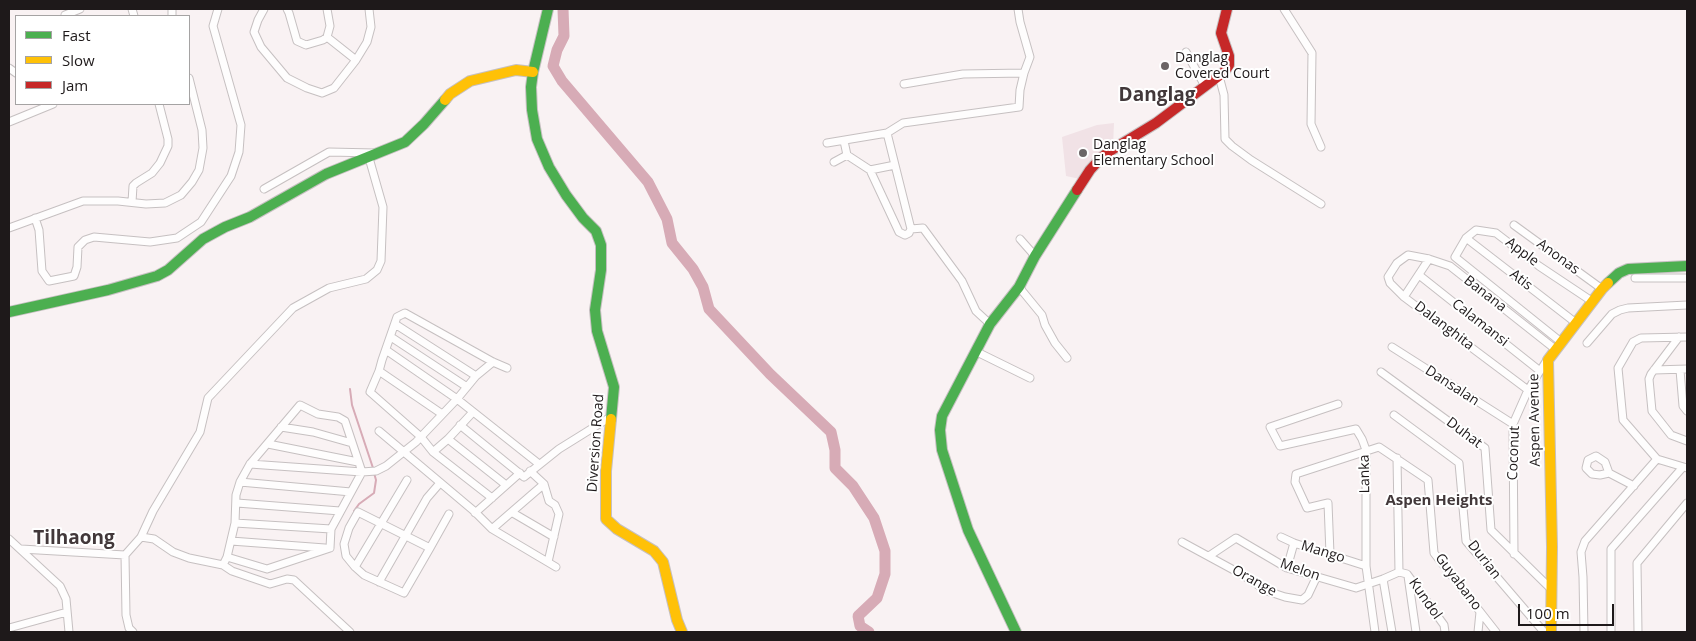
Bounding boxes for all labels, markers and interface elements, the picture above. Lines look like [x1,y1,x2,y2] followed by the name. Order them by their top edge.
[15,15,190,105] legend
[62,25,91,45] text: Fast
[62,50,95,70] text: Slow
[1175,50,1269,82] place label: Danglag Covered Court
[1159,60,1171,72] marker: Danglag Covered Court
[62,75,88,95] text: Jam
[1119,85,1195,107] district label: Danglag
[1093,137,1214,170] place label: Danglag Elementary School
[1077,147,1089,159] marker: Danglag Elementary School
[1502,234,1542,270] street label: Apple
[1533,236,1583,278] street label: Anonas
[1506,266,1536,294] street label: Atis
[1460,272,1510,316] street label: Banana
[1448,296,1512,350] street label: Calamansi
[1411,298,1477,354] street label: Dalanghita
[1422,362,1482,410] street label: Dansalan
[1526,373,1544,467] street label: Aspen Avenue
[584,393,608,493] street label: Diversion Road
[1443,414,1485,452] street label: Duhat
[1505,425,1523,481] street label: Coconut
[1356,454,1374,494] street label: Lanka
[1385,492,1493,510] district label: Aspen Heights
[33,528,115,550] district label: Tilhaong
[1299,537,1347,567] street label: Mango
[1464,537,1504,583] street label: Durian
[1431,550,1485,614] street label: Guyabano
[1278,555,1322,585] street label: Melon
[1229,562,1279,600] street label: Orange
[1405,575,1445,623] street label: Kundol
[1521,594,1617,626] scale bar
[1526,603,1570,623] text: 100 m

